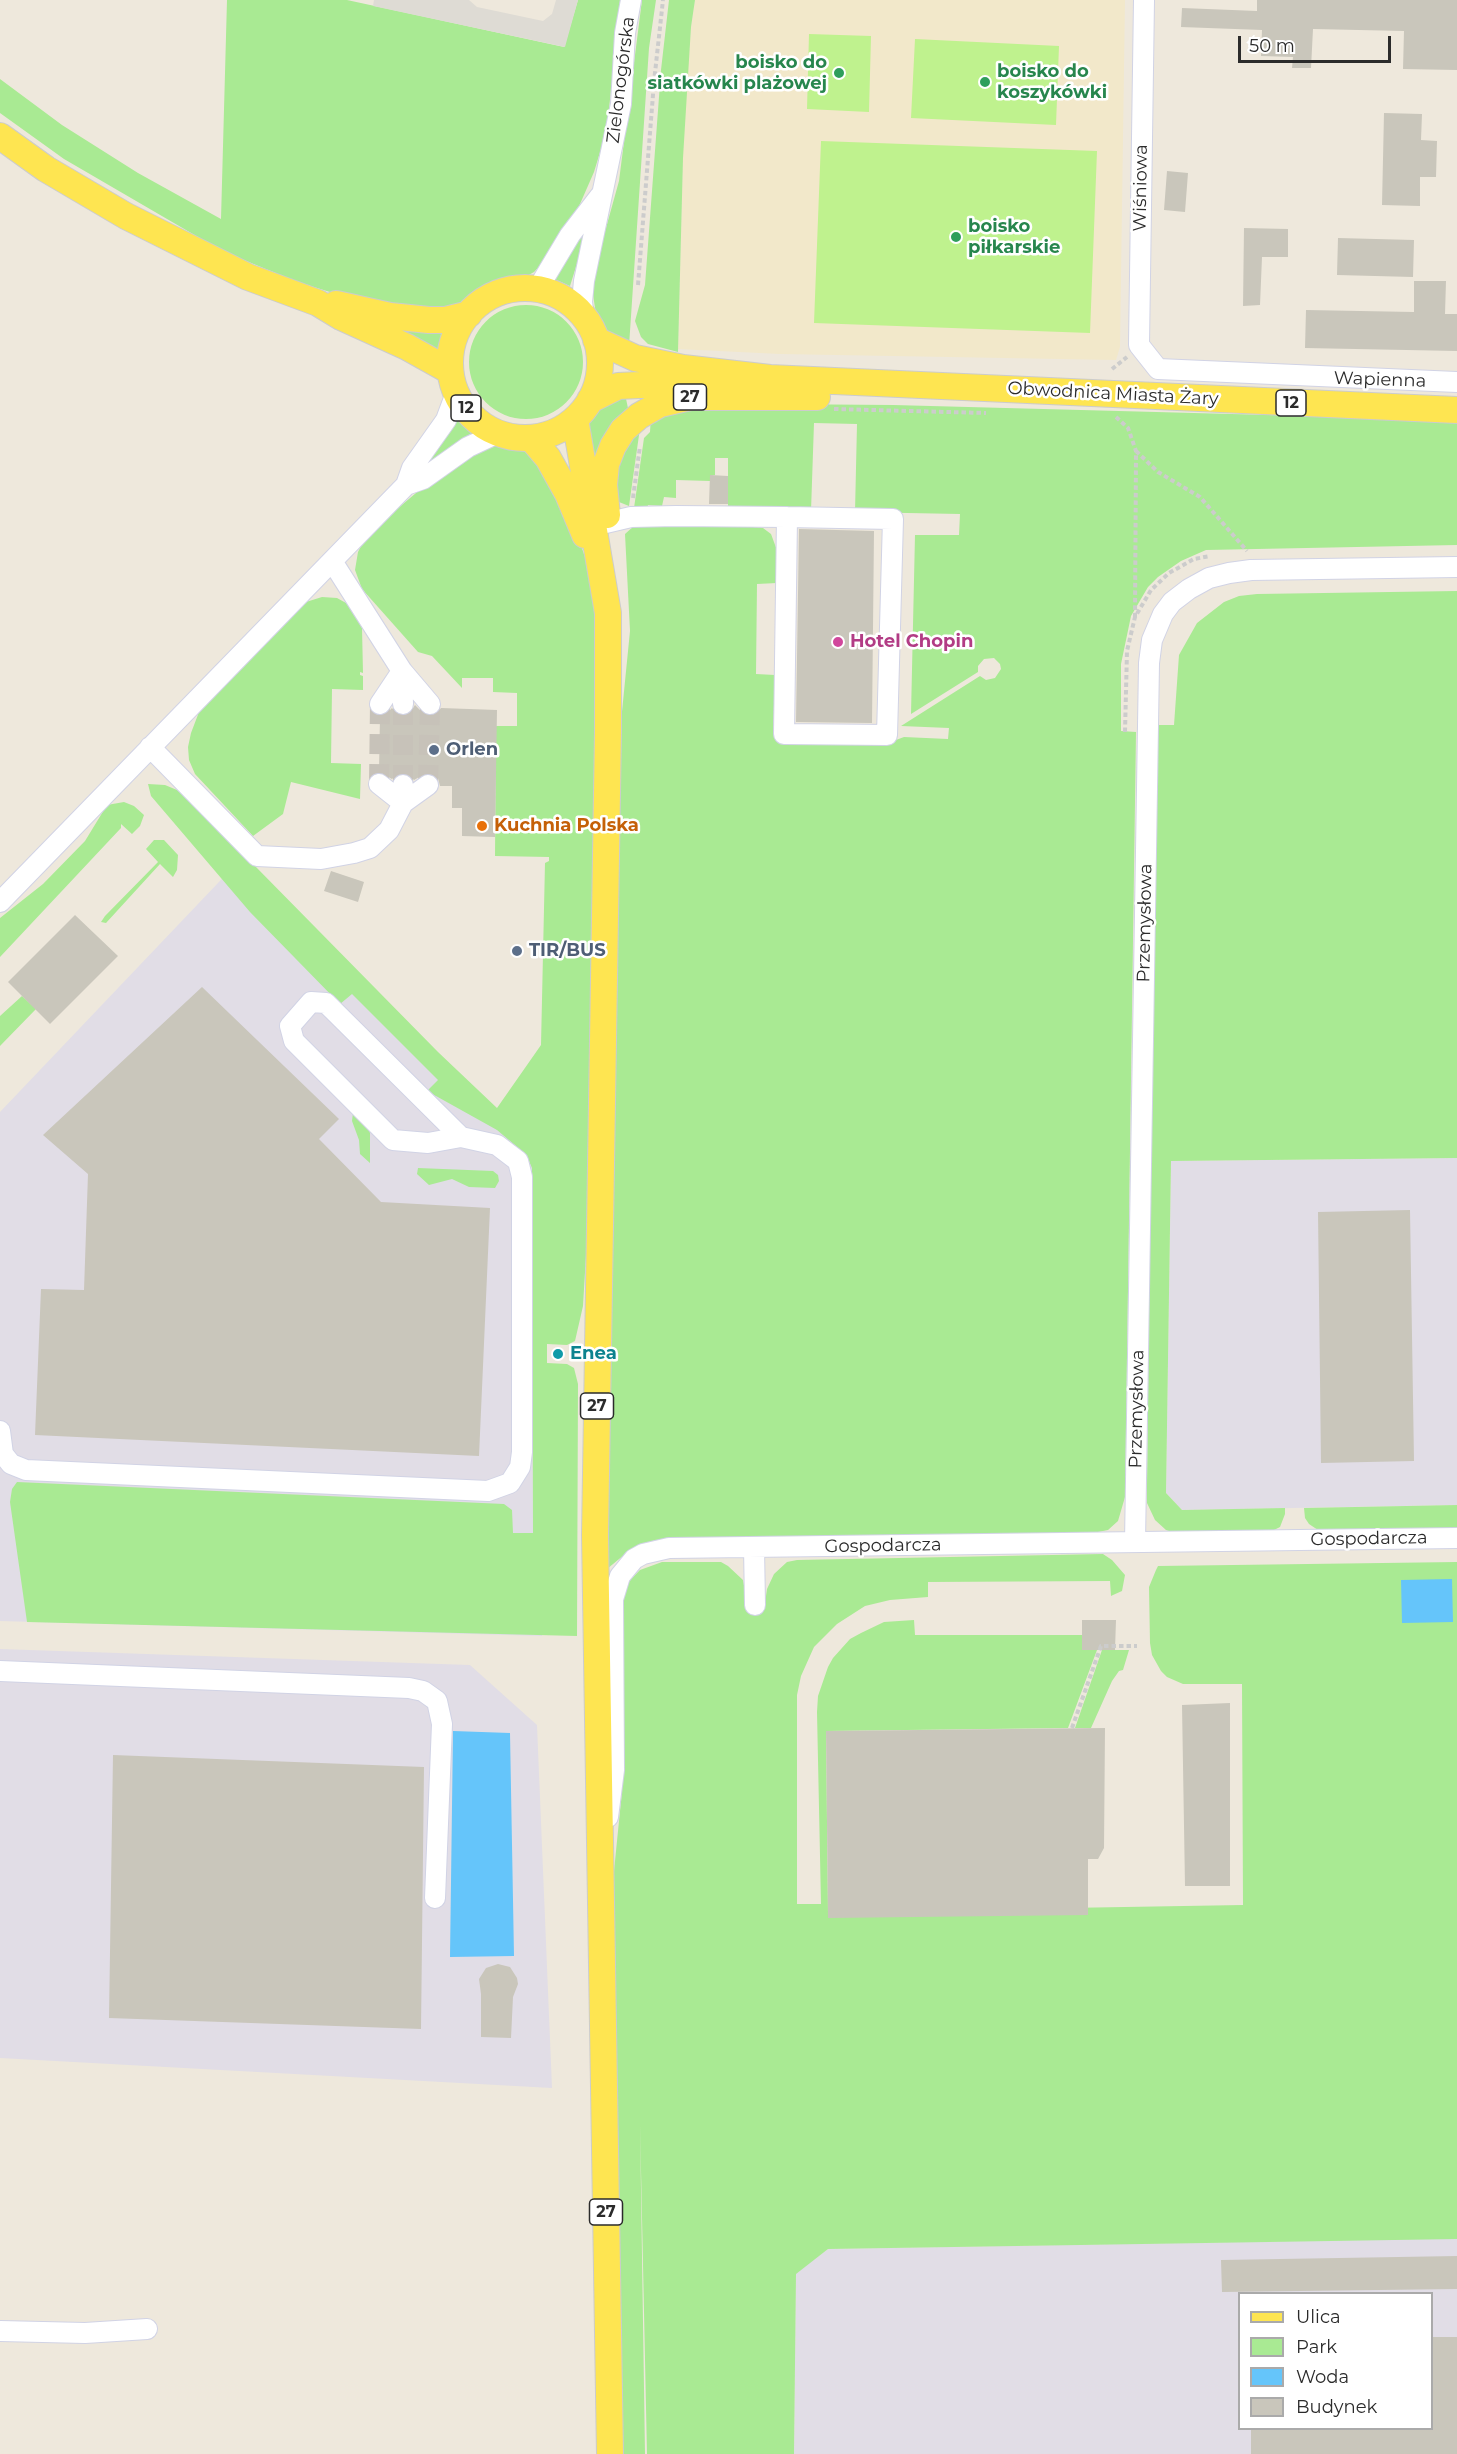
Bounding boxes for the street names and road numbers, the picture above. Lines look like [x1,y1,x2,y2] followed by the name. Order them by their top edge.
[602,15,640,145] street label: Zielonogórska
[1129,144,1153,232] street label: Wiśniowa
[1333,368,1427,392] street label: Wapienna
[1007,378,1219,410] street label: Obwodnica Miasta Żary
[674,384,706,410] road number: 27
[1276,390,1306,416] road number: 12
[451,395,481,421] road number: 12
[1133,863,1157,983] street label: Przemysłowa
[1125,1349,1149,1469] street label: Przemysłowa
[580,1393,614,1419] road number: 27
[1310,1527,1428,1551] street label: Gospodarcza
[824,1534,942,1558] street label: Gospodarcza
[590,2199,622,2225] road number: 27

